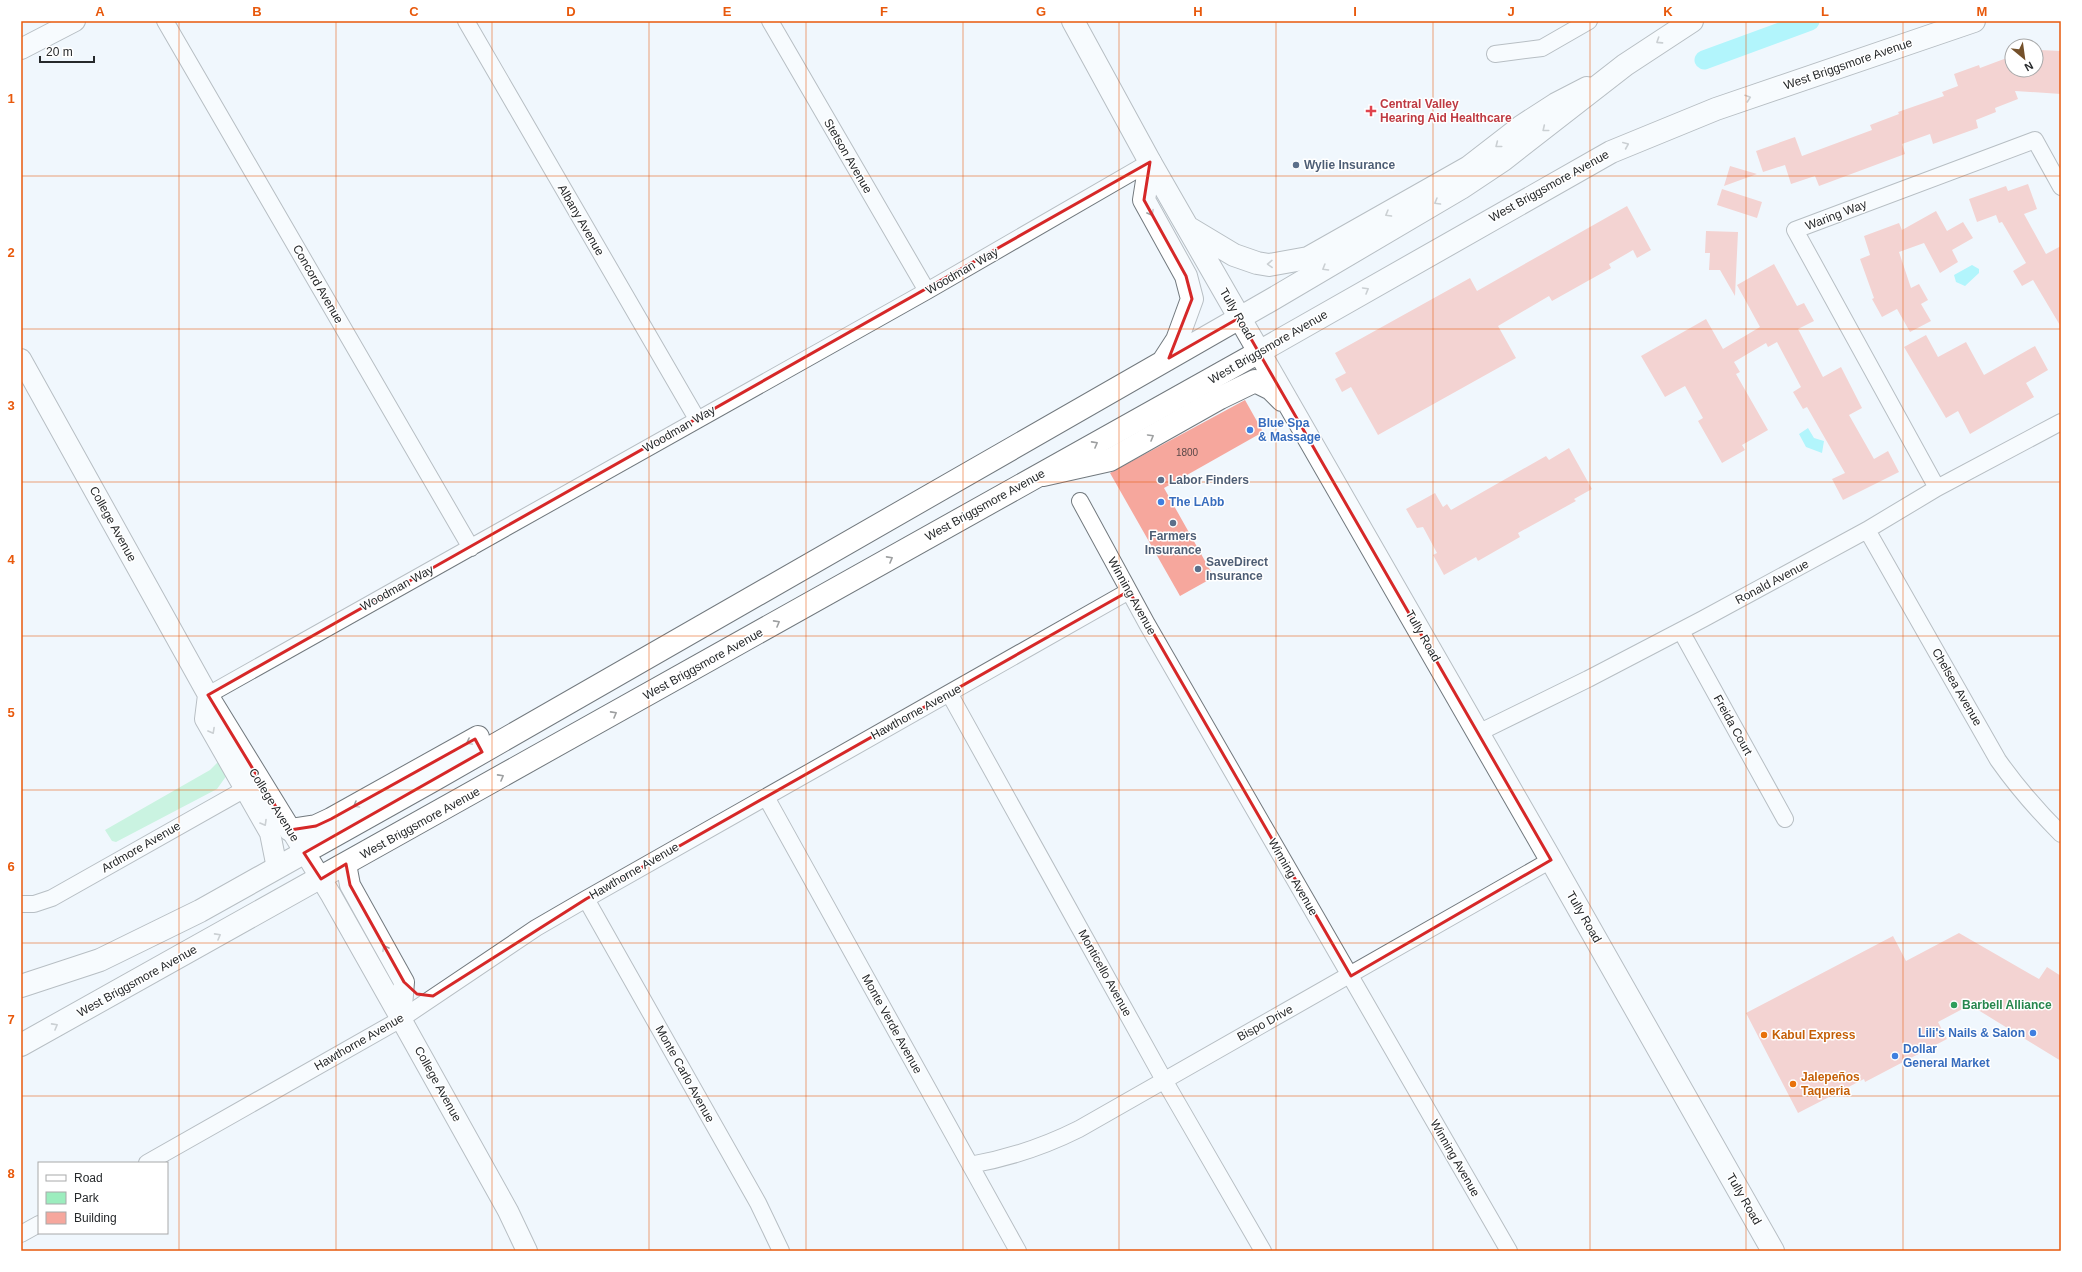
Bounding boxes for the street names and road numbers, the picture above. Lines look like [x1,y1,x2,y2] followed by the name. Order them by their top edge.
[1782,35,1914,93] street label: West Briggsmore Avenue
[821,116,875,196] street label: Stetson Avenue
[1487,147,1612,225] street label: West Briggsmore Avenue
[555,182,607,258] street label: Albany Avenue
[1803,197,1869,233] street label: Waring Way
[290,242,346,326] street label: Concord Avenue
[923,245,1001,297] street label: Woodman Way
[1217,286,1257,342] street label: Tully Road
[1206,307,1330,387] street label: West Briggsmore Avenue
[640,403,718,455] street label: Woodman Way
[923,466,1048,544] street label: West Briggsmore Avenue
[87,484,140,564] street label: College Avenue
[1105,555,1159,638] street label: Winning Avenue
[1733,557,1811,607] street label: Ronald Avenue
[358,562,436,614] street label: Woodman Way
[1403,608,1443,664] street label: Tully Road
[641,625,766,703] street label: West Briggsmore Avenue
[1929,646,1985,729] street label: Chelsea Avenue
[868,681,964,743] street label: Hawthorne Avenue
[1711,692,1756,758] street label: Freida Court
[246,766,302,845] street label: College Avenue
[358,784,483,862] street label: West Briggsmore Avenue
[99,818,183,875] street label: Ardmore Avenue
[1265,836,1321,918] street label: Winning Avenue
[587,839,682,902] street label: Hawthorne Avenue
[1564,889,1604,945] street label: Tully Road
[1075,927,1135,1019] street label: Monticello Avenue
[75,942,200,1020] street label: West Briggsmore Avenue
[859,972,925,1076] street label: Monte Verde Avenue
[1235,1002,1296,1044] street label: Bispo Drive
[312,1010,407,1073] street label: Hawthorne Avenue
[653,1023,718,1125] street label: Monte Carlo Avenue
[412,1044,465,1124] street label: College Avenue
[1427,1117,1483,1199] street label: Winning Avenue
[1724,1171,1764,1227] street label: Tully Road

